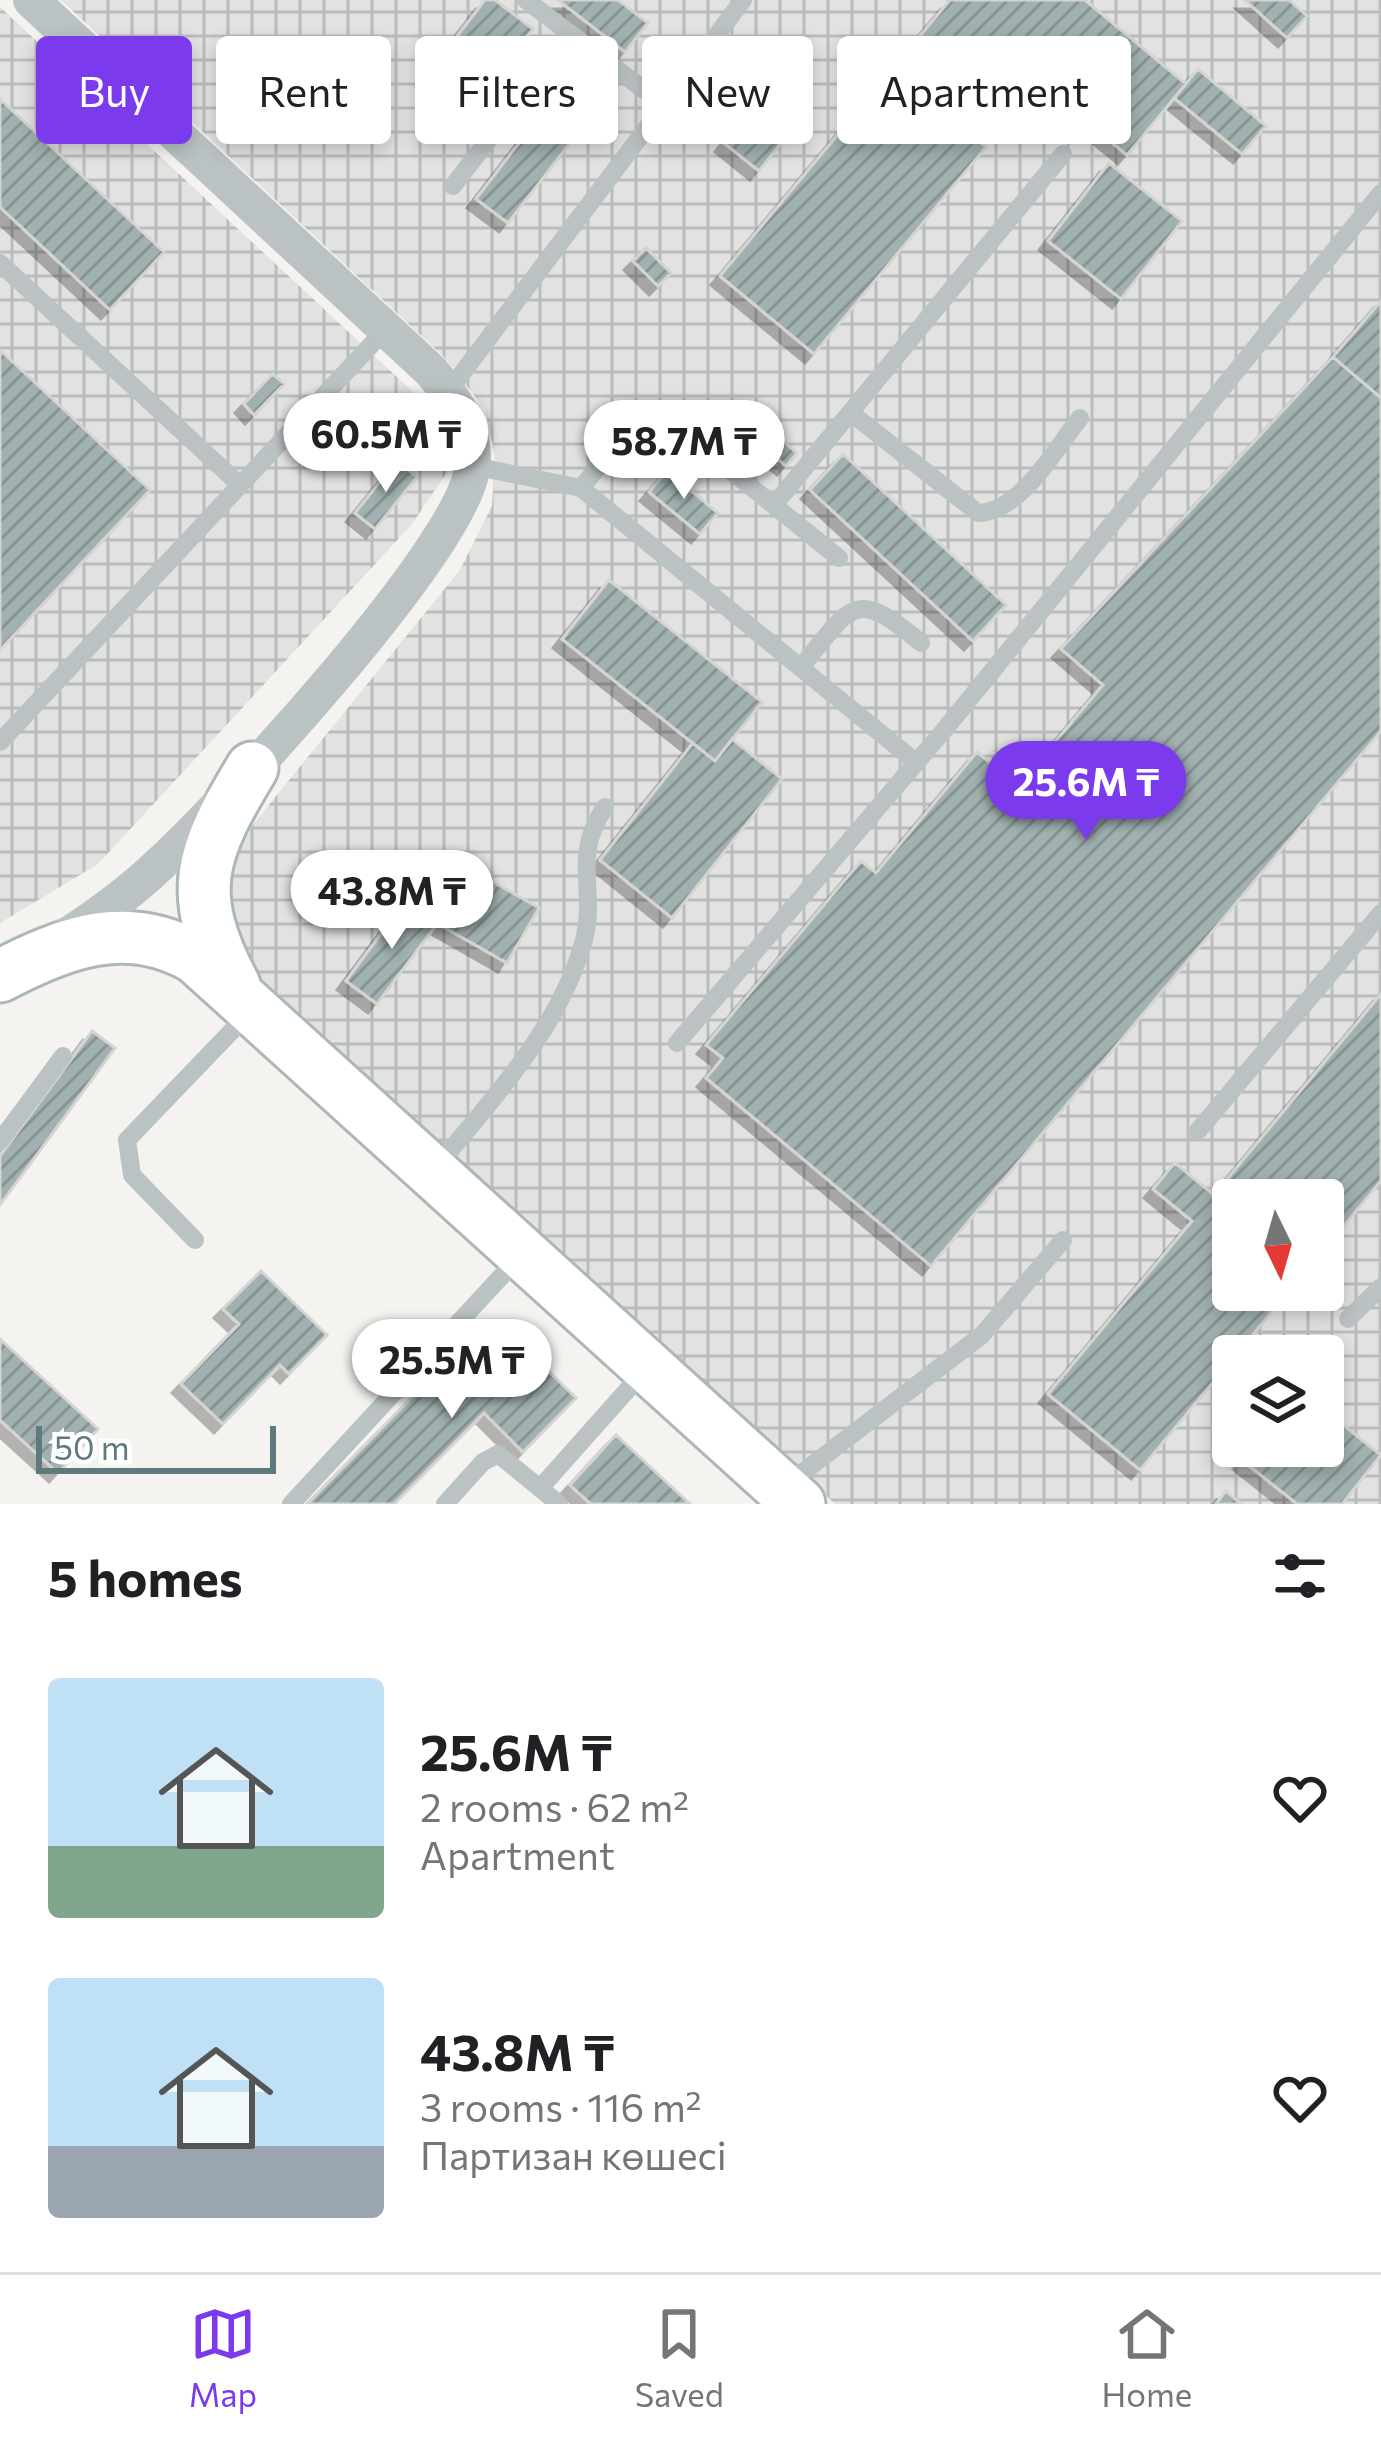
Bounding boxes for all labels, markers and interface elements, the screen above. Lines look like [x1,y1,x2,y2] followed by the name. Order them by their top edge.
[36,36,192,144] chip: Buy
[216,36,391,144] chip: Rent
[415,36,618,144] chip: Filters
[642,36,813,144] chip: New
[837,36,1131,144] chip: Apartment
[275,393,497,495] pin: 60.5M ₸
[573,400,795,502] pin: 58.7M ₸
[310,408,462,456] text: 60.5M ₸
[611,415,757,463] text: 58.7M ₸
[975,741,1197,843] pin: 25.6M ₸
[1012,756,1160,804] text: 25.6M ₸
[281,850,503,952] pin: 43.8M ₸
[318,865,466,913] text: 43.8M ₸
[1212,1179,1344,1311] north arrow
[1212,1179,1344,1467] map controls
[341,1319,563,1421] pin: 25.5M ₸
[379,1334,525,1382] text: 25.5M ₸
[1212,1335,1344,1467] button: layers
[36,1420,276,1473] scale bar
[54,1426,130,1467] text: 50 m
[1267,1543,1333,1609] icon: filters
[48,1545,243,1608] text: 5 homes
[420,1719,612,1782] text: 25.6M ₸
[144,1726,288,1870] icon: home
[1267,1765,1333,1831] icon: heart
[420,1782,689,1830] text: 2 rooms · 62 m²
[420,1830,615,1878] text: Apartment
[420,2019,615,2082] text: 43.8M ₸
[144,2026,288,2170] icon: home
[1267,2065,1333,2131] icon: heart
[420,2082,701,2130] text: 3 rooms · 116 m²
[420,2130,727,2178] text: Партизан көшесі
[189,2301,257,2414] tab: Map
[635,2301,724,2414] tab: Saved
[1101,2301,1192,2414] tab: Home

